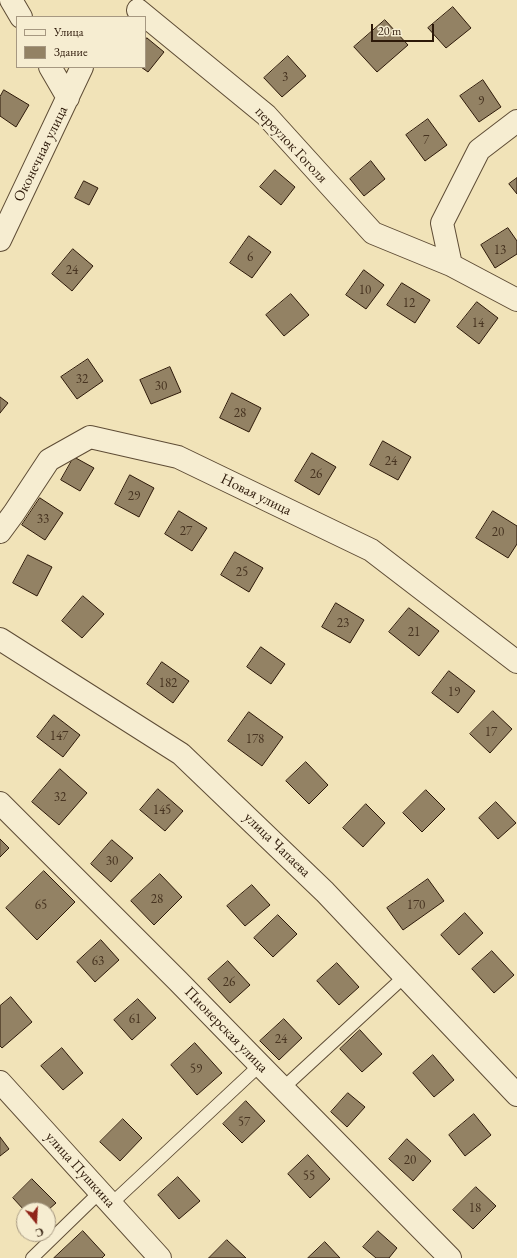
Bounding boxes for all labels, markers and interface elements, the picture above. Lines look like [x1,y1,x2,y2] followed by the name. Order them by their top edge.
[16,16,146,68] legend
[373,16,436,42] scale bar
[378,23,401,39] text: 20 m
[54,24,84,40] text: Улица
[54,44,88,60] text: Здание
[282,69,288,85] house number: 3
[478,93,484,109] house number: 9
[10,103,72,205] street label: Оконечная улица
[251,103,331,187] street label: переулок Гоголя
[423,132,429,148] house number: 7
[494,242,506,258] house number: 13
[247,249,253,265] house number: 6
[66,262,78,278] house number: 24
[359,282,371,298] house number: 10
[403,295,415,311] house number: 12
[472,315,484,331] house number: 14
[76,371,88,387] house number: 32
[155,378,167,394] house number: 30
[234,405,246,421] house number: 28
[385,453,397,469] house number: 24
[310,466,322,482] house number: 26
[218,470,294,520] street label: Новая улица
[128,488,140,504] house number: 29
[37,511,49,527] house number: 33
[180,523,192,539] house number: 27
[492,524,504,540] house number: 20
[236,564,248,580] house number: 25
[337,615,349,631] house number: 23
[408,624,420,640] house number: 21
[159,675,177,691] house number: 182
[448,684,460,700] house number: 19
[485,724,497,740] house number: 17
[50,728,68,744] house number: 147
[246,731,264,747] house number: 178
[54,789,66,805] house number: 32
[153,802,171,818] house number: 145
[240,809,314,881] street label: улица Чапаева
[106,853,118,869] house number: 30
[151,891,163,907] house number: 28
[35,897,47,913] house number: 65
[407,897,425,913] house number: 170
[92,953,104,969] house number: 63
[223,974,235,990] house number: 26
[180,983,272,1077] street label: Пионерская улица
[129,1011,141,1027] house number: 61
[275,1031,287,1047] house number: 24
[190,1061,202,1077] house number: 59
[238,1114,250,1130] house number: 57
[41,1128,119,1212] street label: улица Пушкина
[404,1152,416,1168] house number: 20
[303,1168,315,1184] house number: 55
[469,1200,481,1216] house number: 18
[16,1202,56,1242] north arrow
[34,1225,45,1240] text: С

